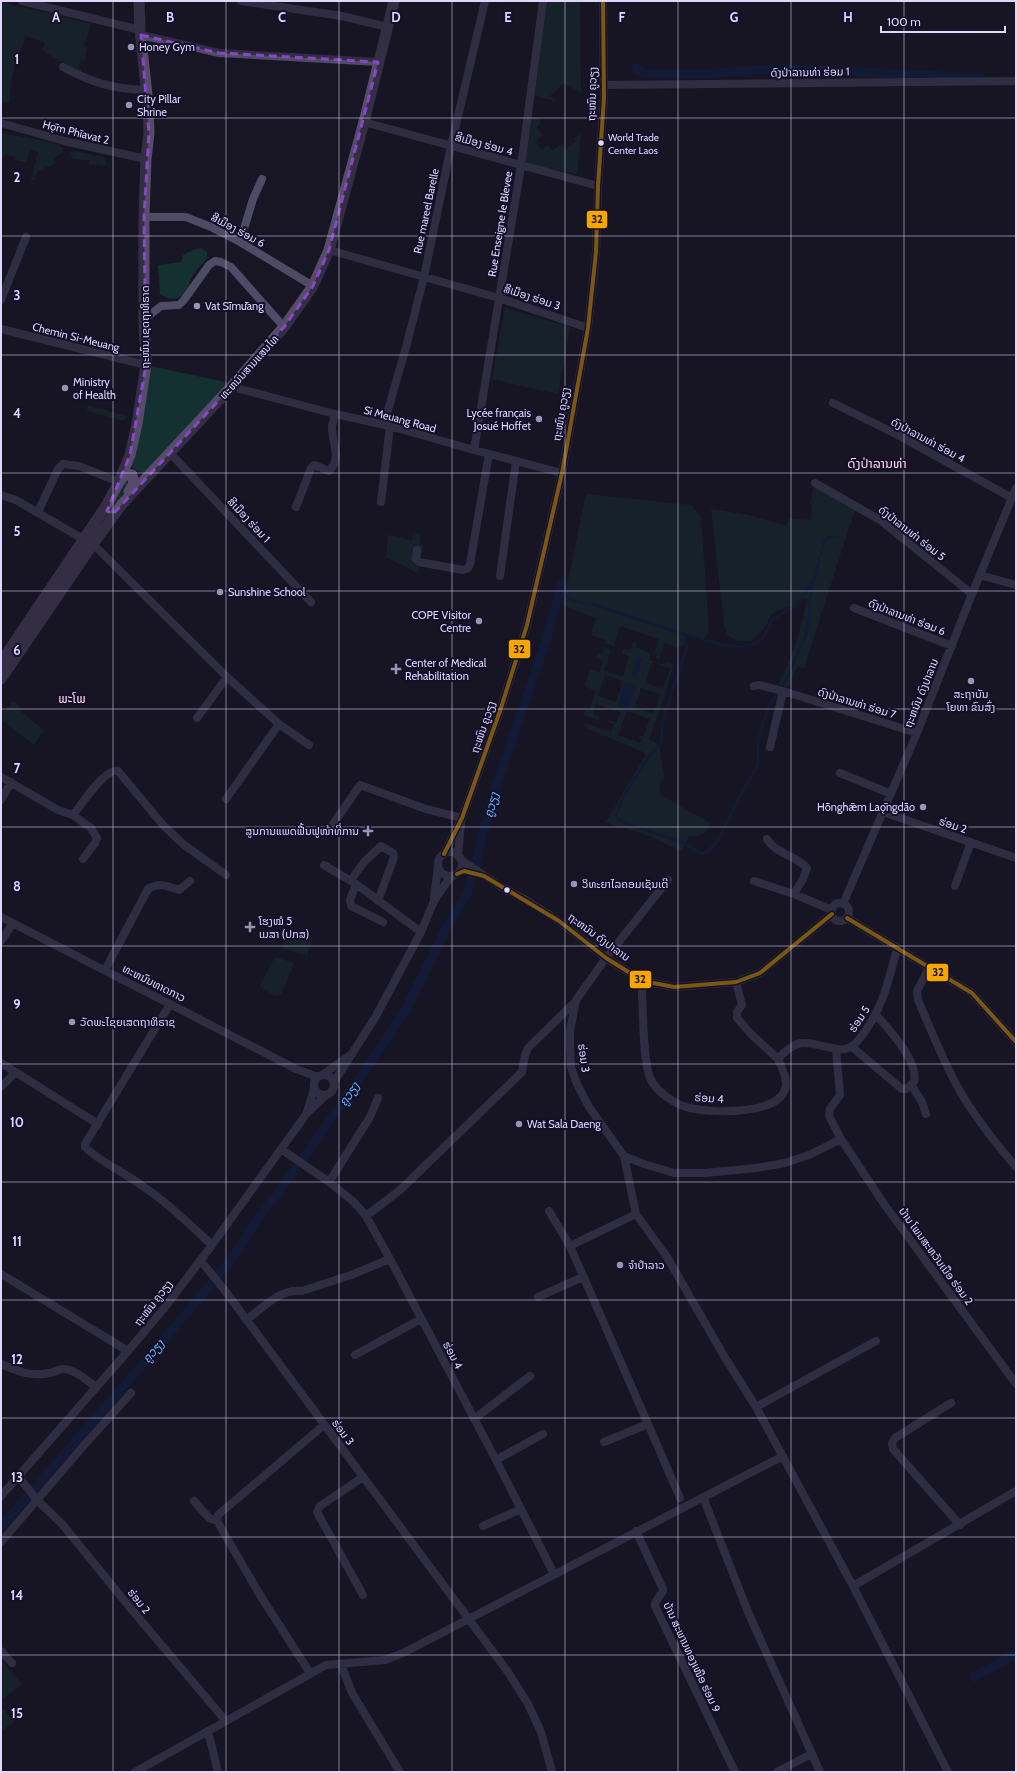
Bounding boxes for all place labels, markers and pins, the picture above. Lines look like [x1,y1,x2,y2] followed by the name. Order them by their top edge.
[139,40,195,54] place label: Honey Gym
[126,42,136,52] marker: Honey Gym
[137,92,181,119] place label: City Pillar Shrine
[124,100,134,110] marker: City Pillar Shrine
[608,131,659,157] place label: World Trade Center Laos
[596,138,606,148] marker: World Trade Center Laos
[205,299,264,313] place label: Vat Sīmư̄ang
[192,301,202,311] marker: Vat Sīmư̄ang
[73,375,116,402] place label: Ministry of Health
[60,383,70,393] marker: Ministry of Health
[467,406,531,433] place label: Lycée français Josué Hoffet
[534,414,544,424] marker: Lycée français Josué Hoffet
[228,585,306,599] place label: Sunshine School
[215,587,225,597] marker: Sunshine School
[411,608,472,635] place label: COPE Visitor Centre
[474,616,484,626] marker: COPE Visitor Centre
[405,656,487,683] place label: Center of Medical Rehabilitation
[390,663,402,675] marker: Center of Medical Rehabilitation
[966,676,976,686] marker: ສະຖາບັນ ໂຍທາ ຂົນສົ່ງ
[946,687,995,714] place label: ສະຖາບັນ ໂຍທາ ຂົນສົ່ງ
[817,800,915,814] place label: Hōnghǣm Laǭngdāo
[918,802,928,812] marker: Hōnghǣm Laǭngdāo
[245,822,359,838] place label: ສູນການແພດຟື້ນຟູໜ້າທີ່ການ
[362,825,374,837] marker: ສູນການແພດຟື້ນຟູໜ້າທີ່ການ
[582,877,668,891] place label: ວິທະຍາໄລຄອມເຊັນເຕີ
[569,879,579,889] marker: ວິທະຍາໄລຄອມເຊັນເຕີ
[502,885,512,895] unlabelled marker
[258,914,309,941] place label: ໂຮງໝໍ 5 ເມສາ (ປກສ)
[244,921,256,933] marker: ໂຮງໝໍ 5 ເມສາ (ປກສ)
[80,1015,175,1029] place label: ວັດພະໄຊຍເສຕຖາທິຣາຊ
[67,1017,77,1027] marker: ວັດພະໄຊຍເສຕຖາທິຣາຊ
[527,1117,601,1131] place label: Wat Sala Daeng
[514,1119,524,1129] marker: Wat Sala Daeng
[628,1258,665,1272] place label: ຈຳປຳລາວ
[615,1260,625,1270] marker: ຈຳປຳລາວ

